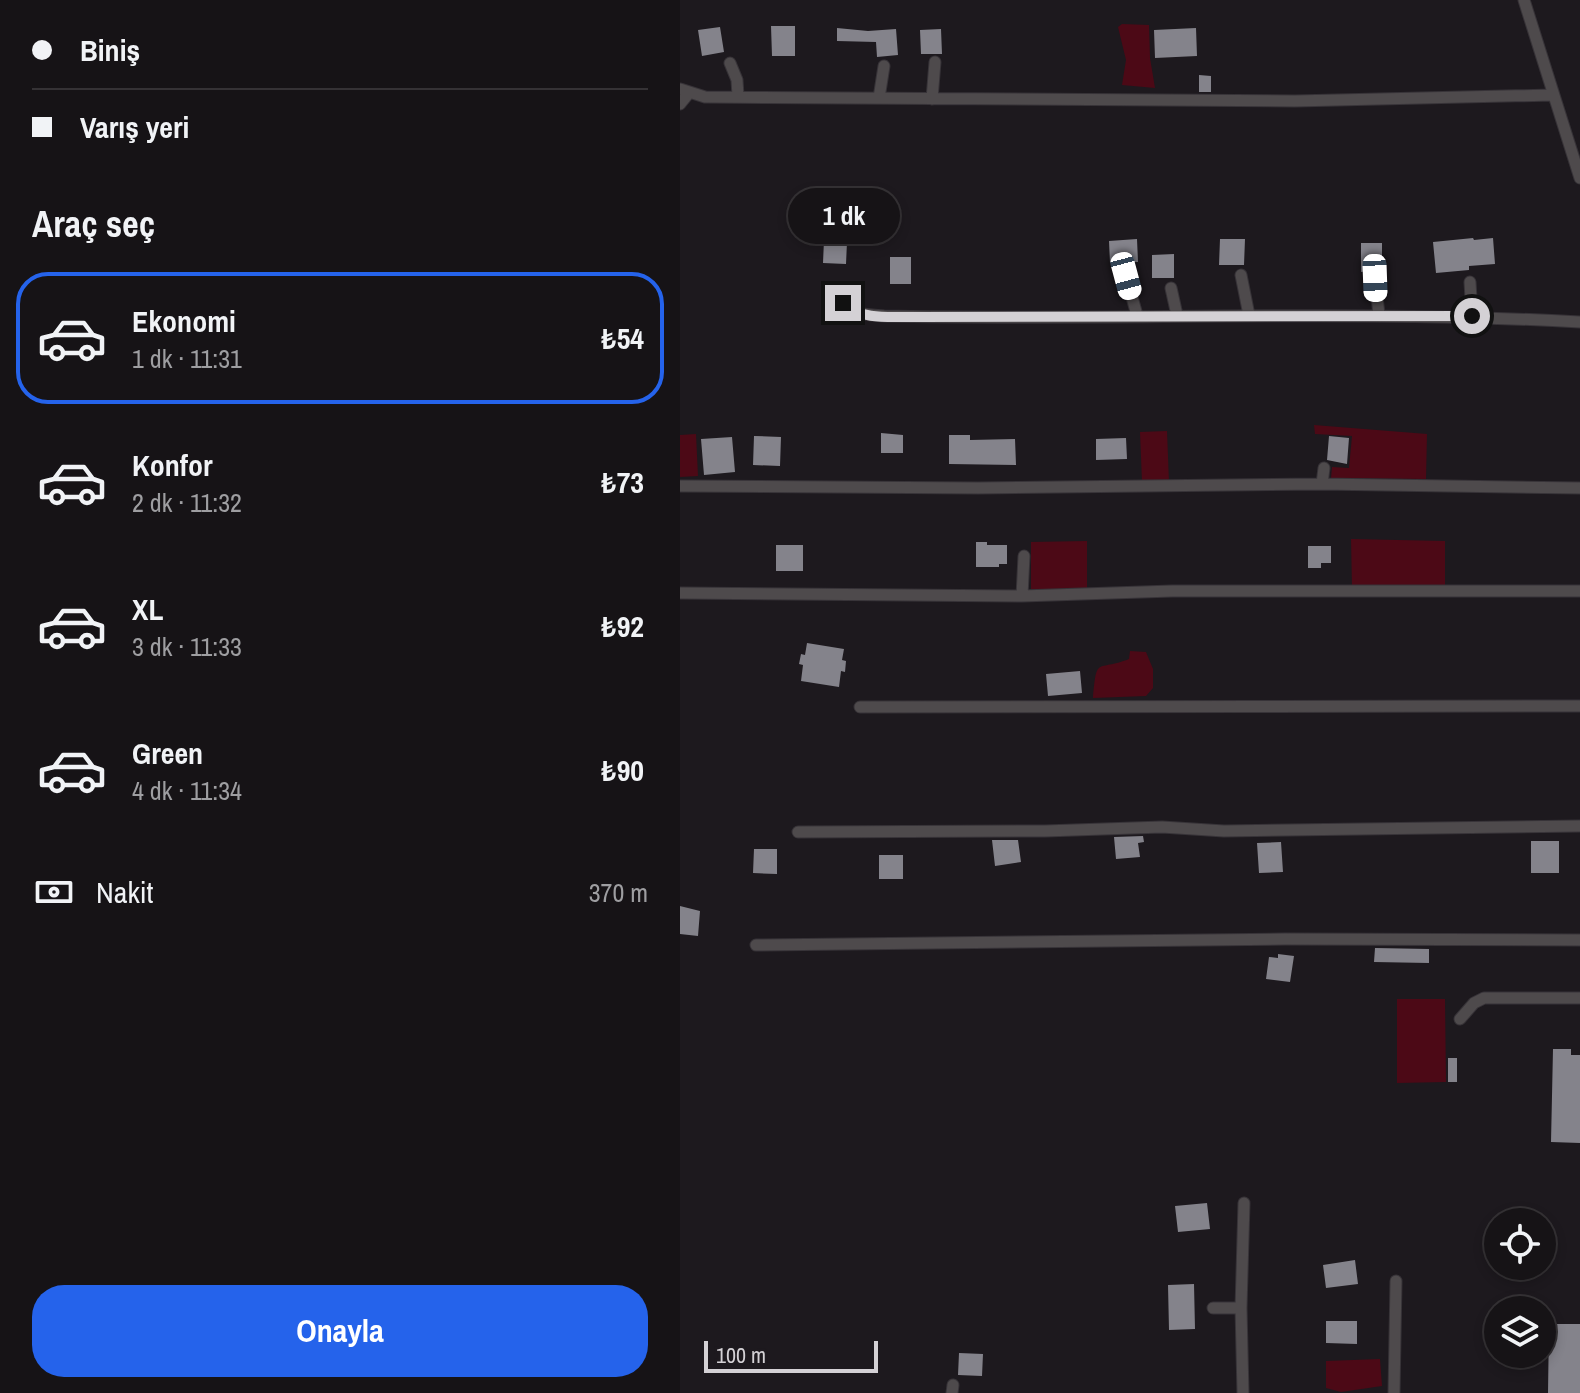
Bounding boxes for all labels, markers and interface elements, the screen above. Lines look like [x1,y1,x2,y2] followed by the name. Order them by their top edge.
[80,30,140,70] text: Biniş
[80,107,189,147] text: Varış yeri
[787,187,899,243] callout: 1 dk
[823,198,865,233] text: 1 dk
[32,200,155,248] text: Araç seç
[1108,250,1144,302] car
[1362,254,1388,302] car
[825,285,861,321] route end
[1454,298,1490,334] route start
[132,301,236,341] text: Ekonomi
[36,302,108,374] icon: car
[602,318,644,358] text: ₺54
[132,341,242,376] text: 1 dk · 11:31
[132,445,213,485] text: Konfor
[36,446,108,518] icon: car
[602,462,644,502] text: ₺73
[132,485,242,520] text: 2 dk · 11:32
[132,589,163,629] text: XL
[36,590,108,662] icon: car
[602,606,644,646] text: ₺92
[132,629,242,664] text: 3 dk · 11:33
[132,733,203,773] text: Green
[36,734,108,806] icon: car
[602,750,644,790] text: ₺90
[132,773,242,808] text: 4 dk · 11:34
[32,870,76,914] icon: cash
[96,872,153,912] text: Nakit
[589,875,648,910] text: 370 m
[1484,1208,1556,1368] map controls
[1484,1208,1556,1280] button: locate
[32,1285,648,1377] button: Onayla
[1484,1296,1556,1368] button: layers
[704,1337,878,1373] scale bar
[716,1340,766,1370] text: 100 m

